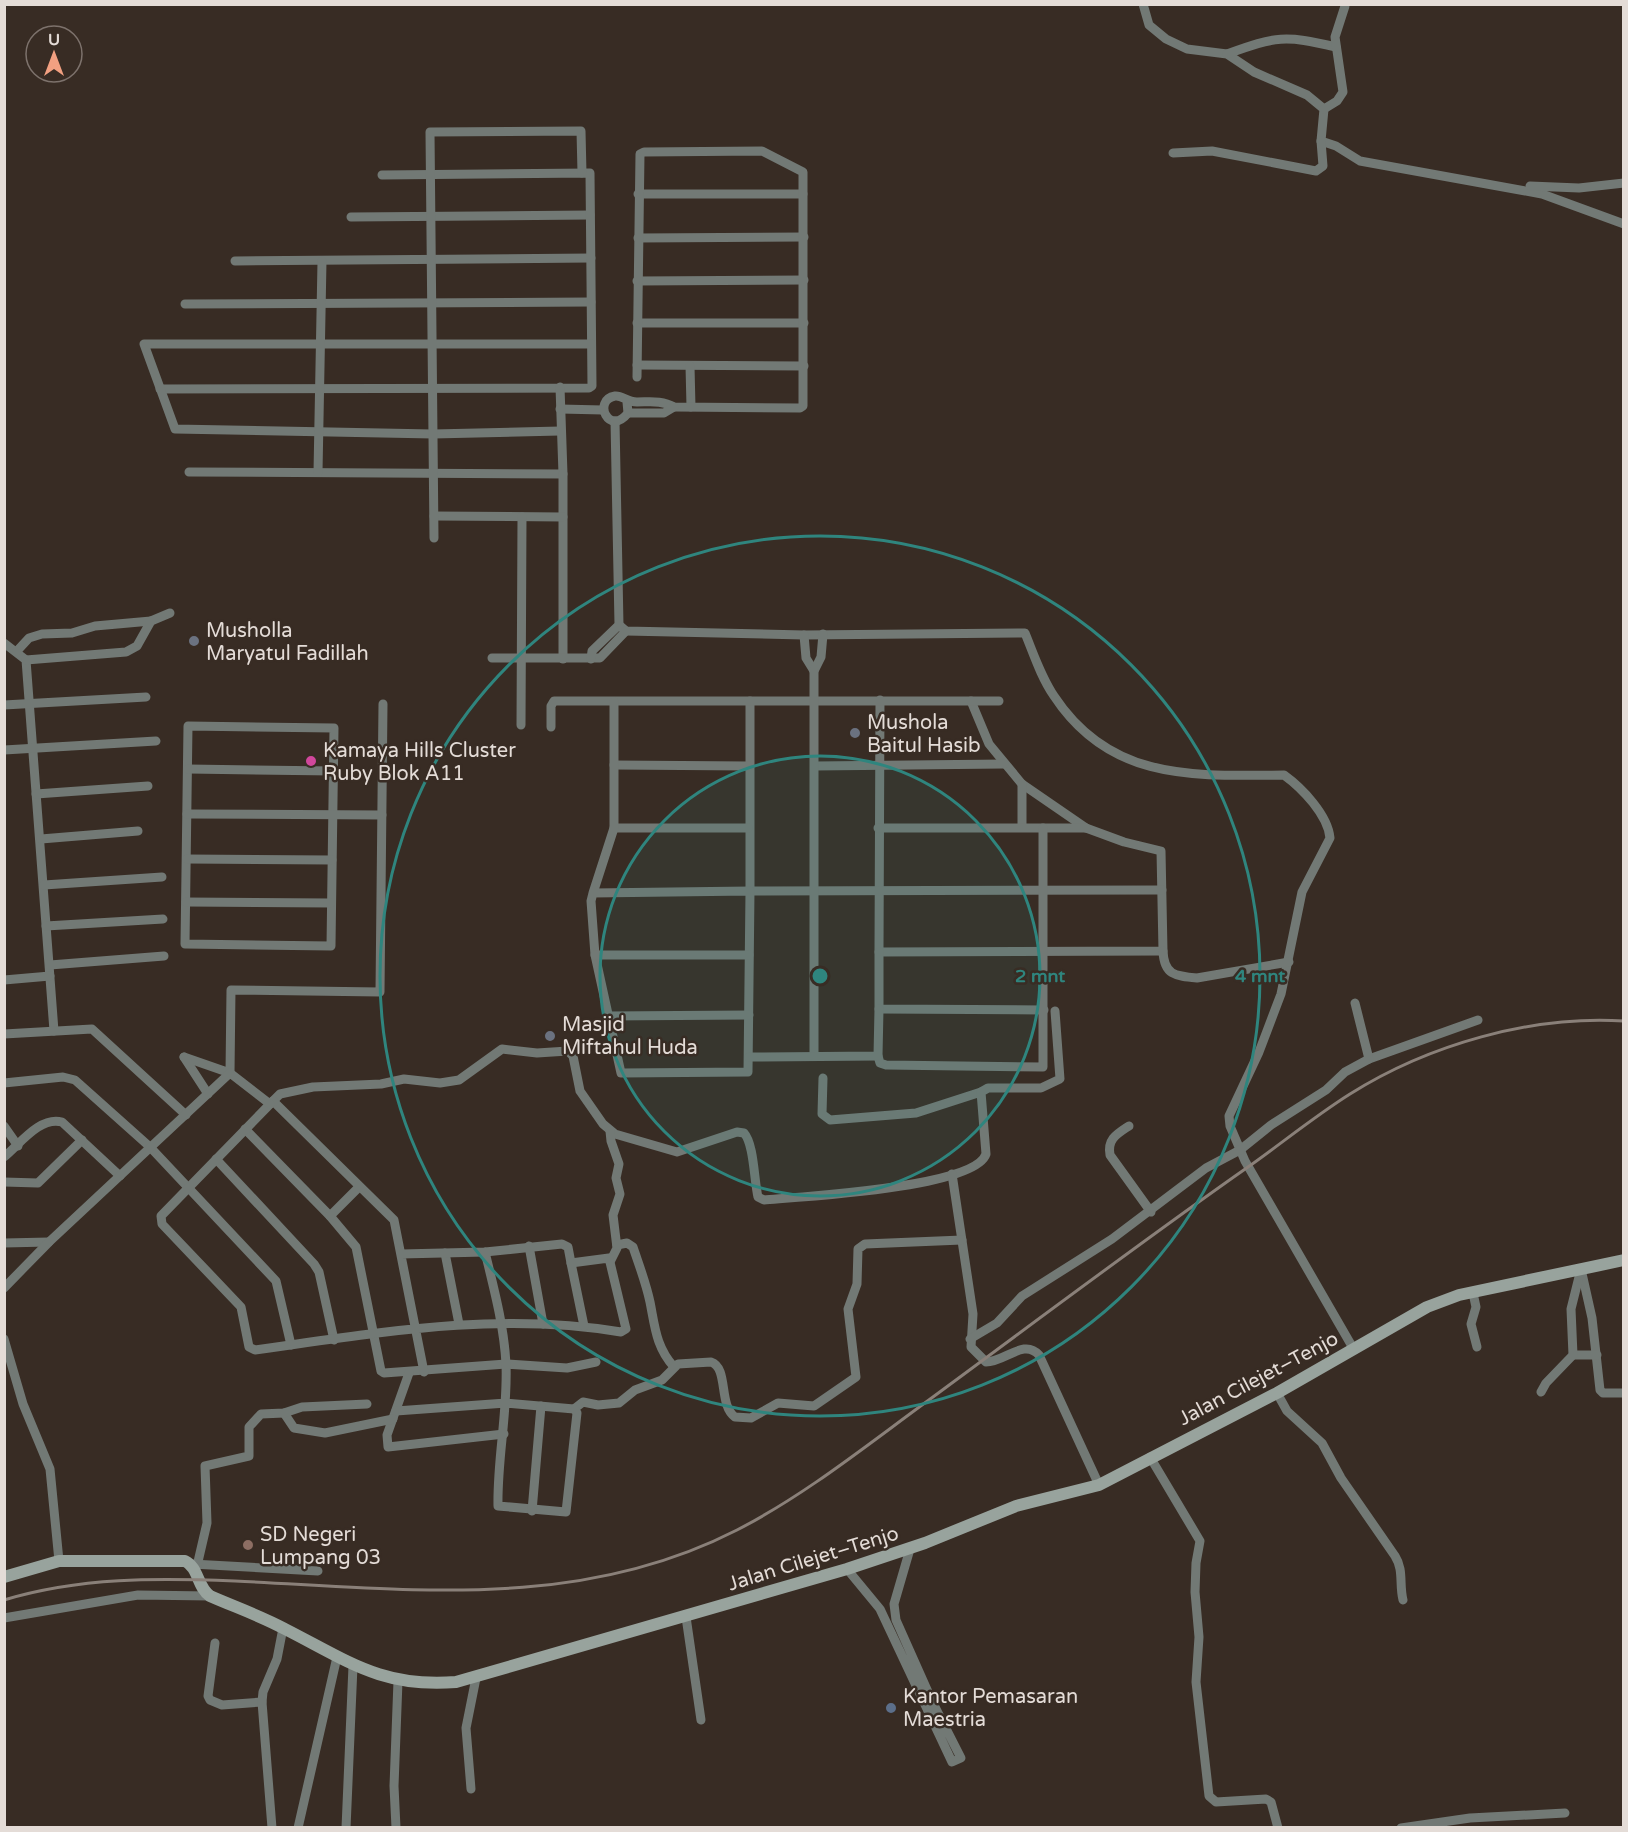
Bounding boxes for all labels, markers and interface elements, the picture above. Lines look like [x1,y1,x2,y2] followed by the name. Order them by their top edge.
[24,24,84,84] north arrow
[48,30,60,50] text: U
[206,619,369,666] place label: Musholla Maryatul Fadillah
[187,634,201,648] marker: Musholla Maryatul Fadillah
[867,711,981,758] place label: Mushola Baitul Hasib
[848,726,862,740] marker: Mushola Baitul Hasib
[323,739,516,786] place label: Kamaya Hills Cluster Ruby Blok A11
[304,754,318,768] marker: Kamaya Hills Cluster Ruby Blok A11
[1015,965,1065,987] text: 2 mnt
[1235,965,1285,987] text: 4 mnt
[810,966,830,986] centre of rings
[562,1013,698,1060] place label: Masjid Miftahul Huda
[543,1029,557,1043] marker: Masjid Miftahul Huda
[1175,1327,1342,1431] street label: Jalan Cilejet–Tenjo
[725,1522,902,1596] street label: Jalan Cilejet–Tenjo
[260,1523,381,1570] place label: SD Negeri Lumpang 03
[241,1538,255,1552] marker: SD Negeri Lumpang 03
[903,1685,1078,1732] place label: Kantor Pemasaran Maestria
[884,1701,898,1715] marker: Kantor Pemasaran Maestria

